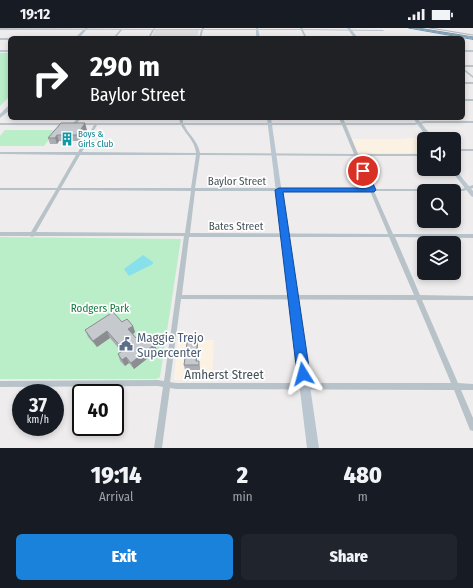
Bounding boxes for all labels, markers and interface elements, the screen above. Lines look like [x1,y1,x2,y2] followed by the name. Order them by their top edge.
[20,5,50,23] text: 19:12
[90,50,160,83] text: 290 m
[24,52,76,104] icon: right
[90,84,185,106] text: Baylor Street
[78,129,113,149] place label: Boys & Girls Club
[59,131,75,147] building icon: Boys & Girls Club
[417,132,461,280] map controls
[417,132,461,176] button: sound
[346,154,380,188] pin
[352,160,374,182] icon: arrive
[208,175,267,188] street label: Baylor Street
[417,184,461,228] button: search
[209,220,264,233] street label: Bates Street
[417,236,461,280] button: layers
[71,302,130,315] park label: Rodgers Park
[137,330,204,360] place label: Maggie Trejo Supercenter
[118,336,134,352] public building icon: Maggie Trejo Supercenter
[282,353,324,395] position arrow
[184,367,264,382] street label: Amherst Street
[72,384,124,436] speed limit sign: 40
[29,393,47,417] text: 37
[27,414,49,426] text: km/h
[91,461,142,489] text: 19:14
[237,461,248,489] text: 2
[343,461,382,489] text: 480
[99,489,133,504] text: Arrival
[232,489,253,504] text: min
[358,489,368,504] text: m
[16,534,233,580] button: Exit
[241,534,457,580] button: Share

